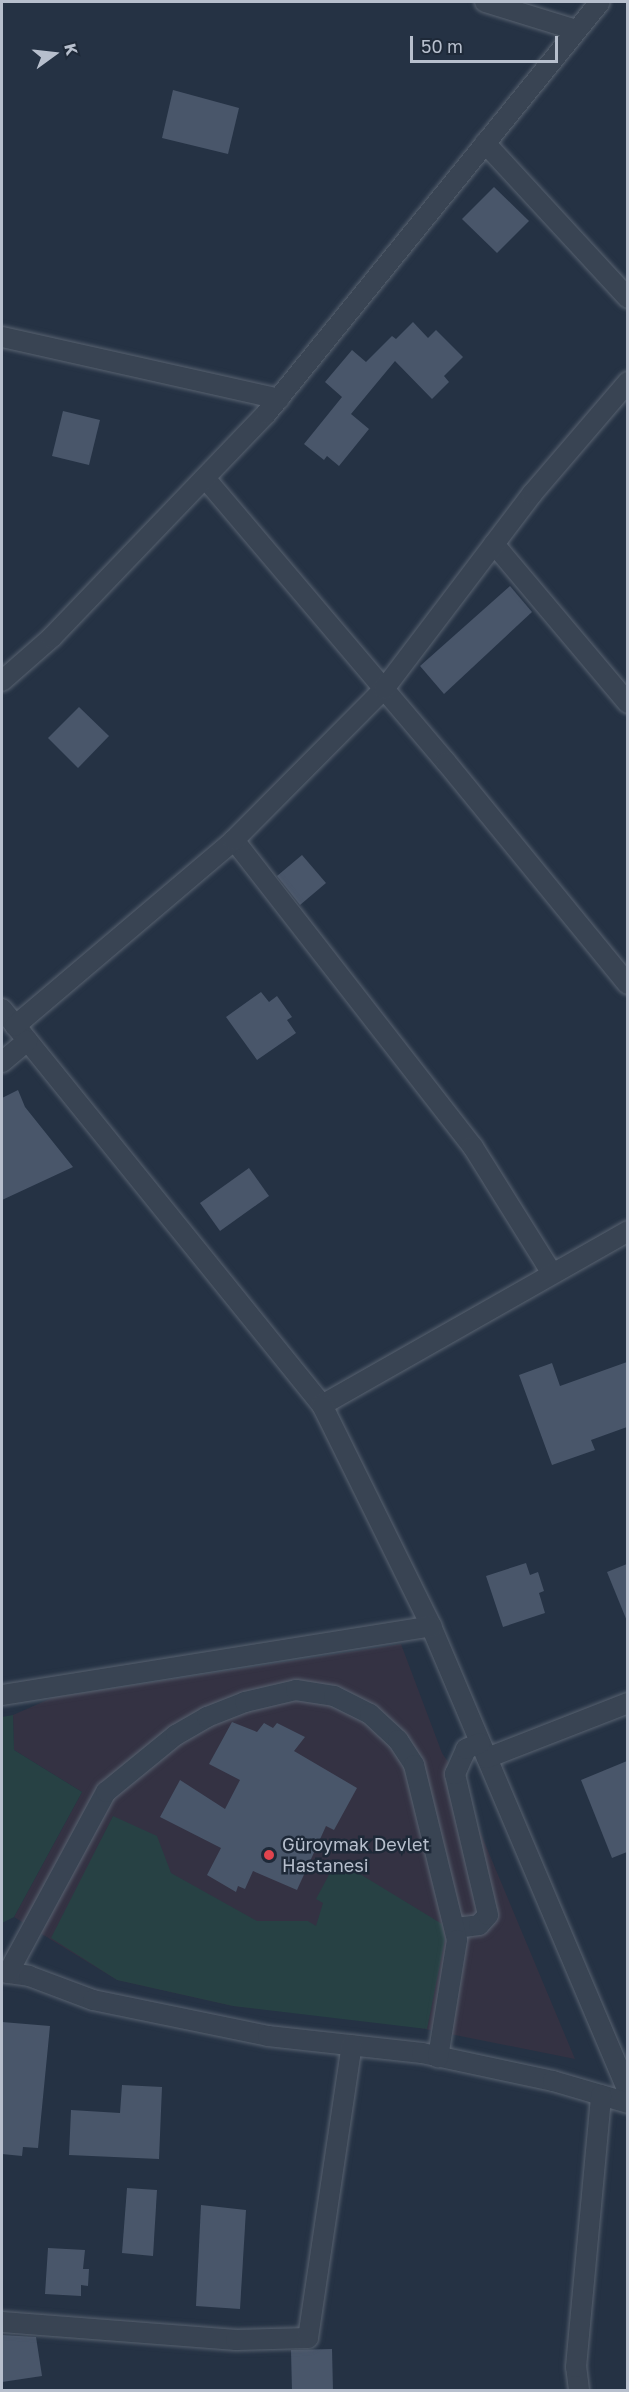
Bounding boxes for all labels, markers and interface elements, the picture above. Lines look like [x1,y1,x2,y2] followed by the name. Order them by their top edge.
[24,24,84,84] north arrow
[413,24,562,62] scale bar
[421,35,463,57] text: 50 m
[60,41,83,58] text: K
[282,1834,430,1876] place label: Güroymak Devlet Hastanesi
[260,1846,278,1864] marker: Güroymak Devlet Hastanesi

